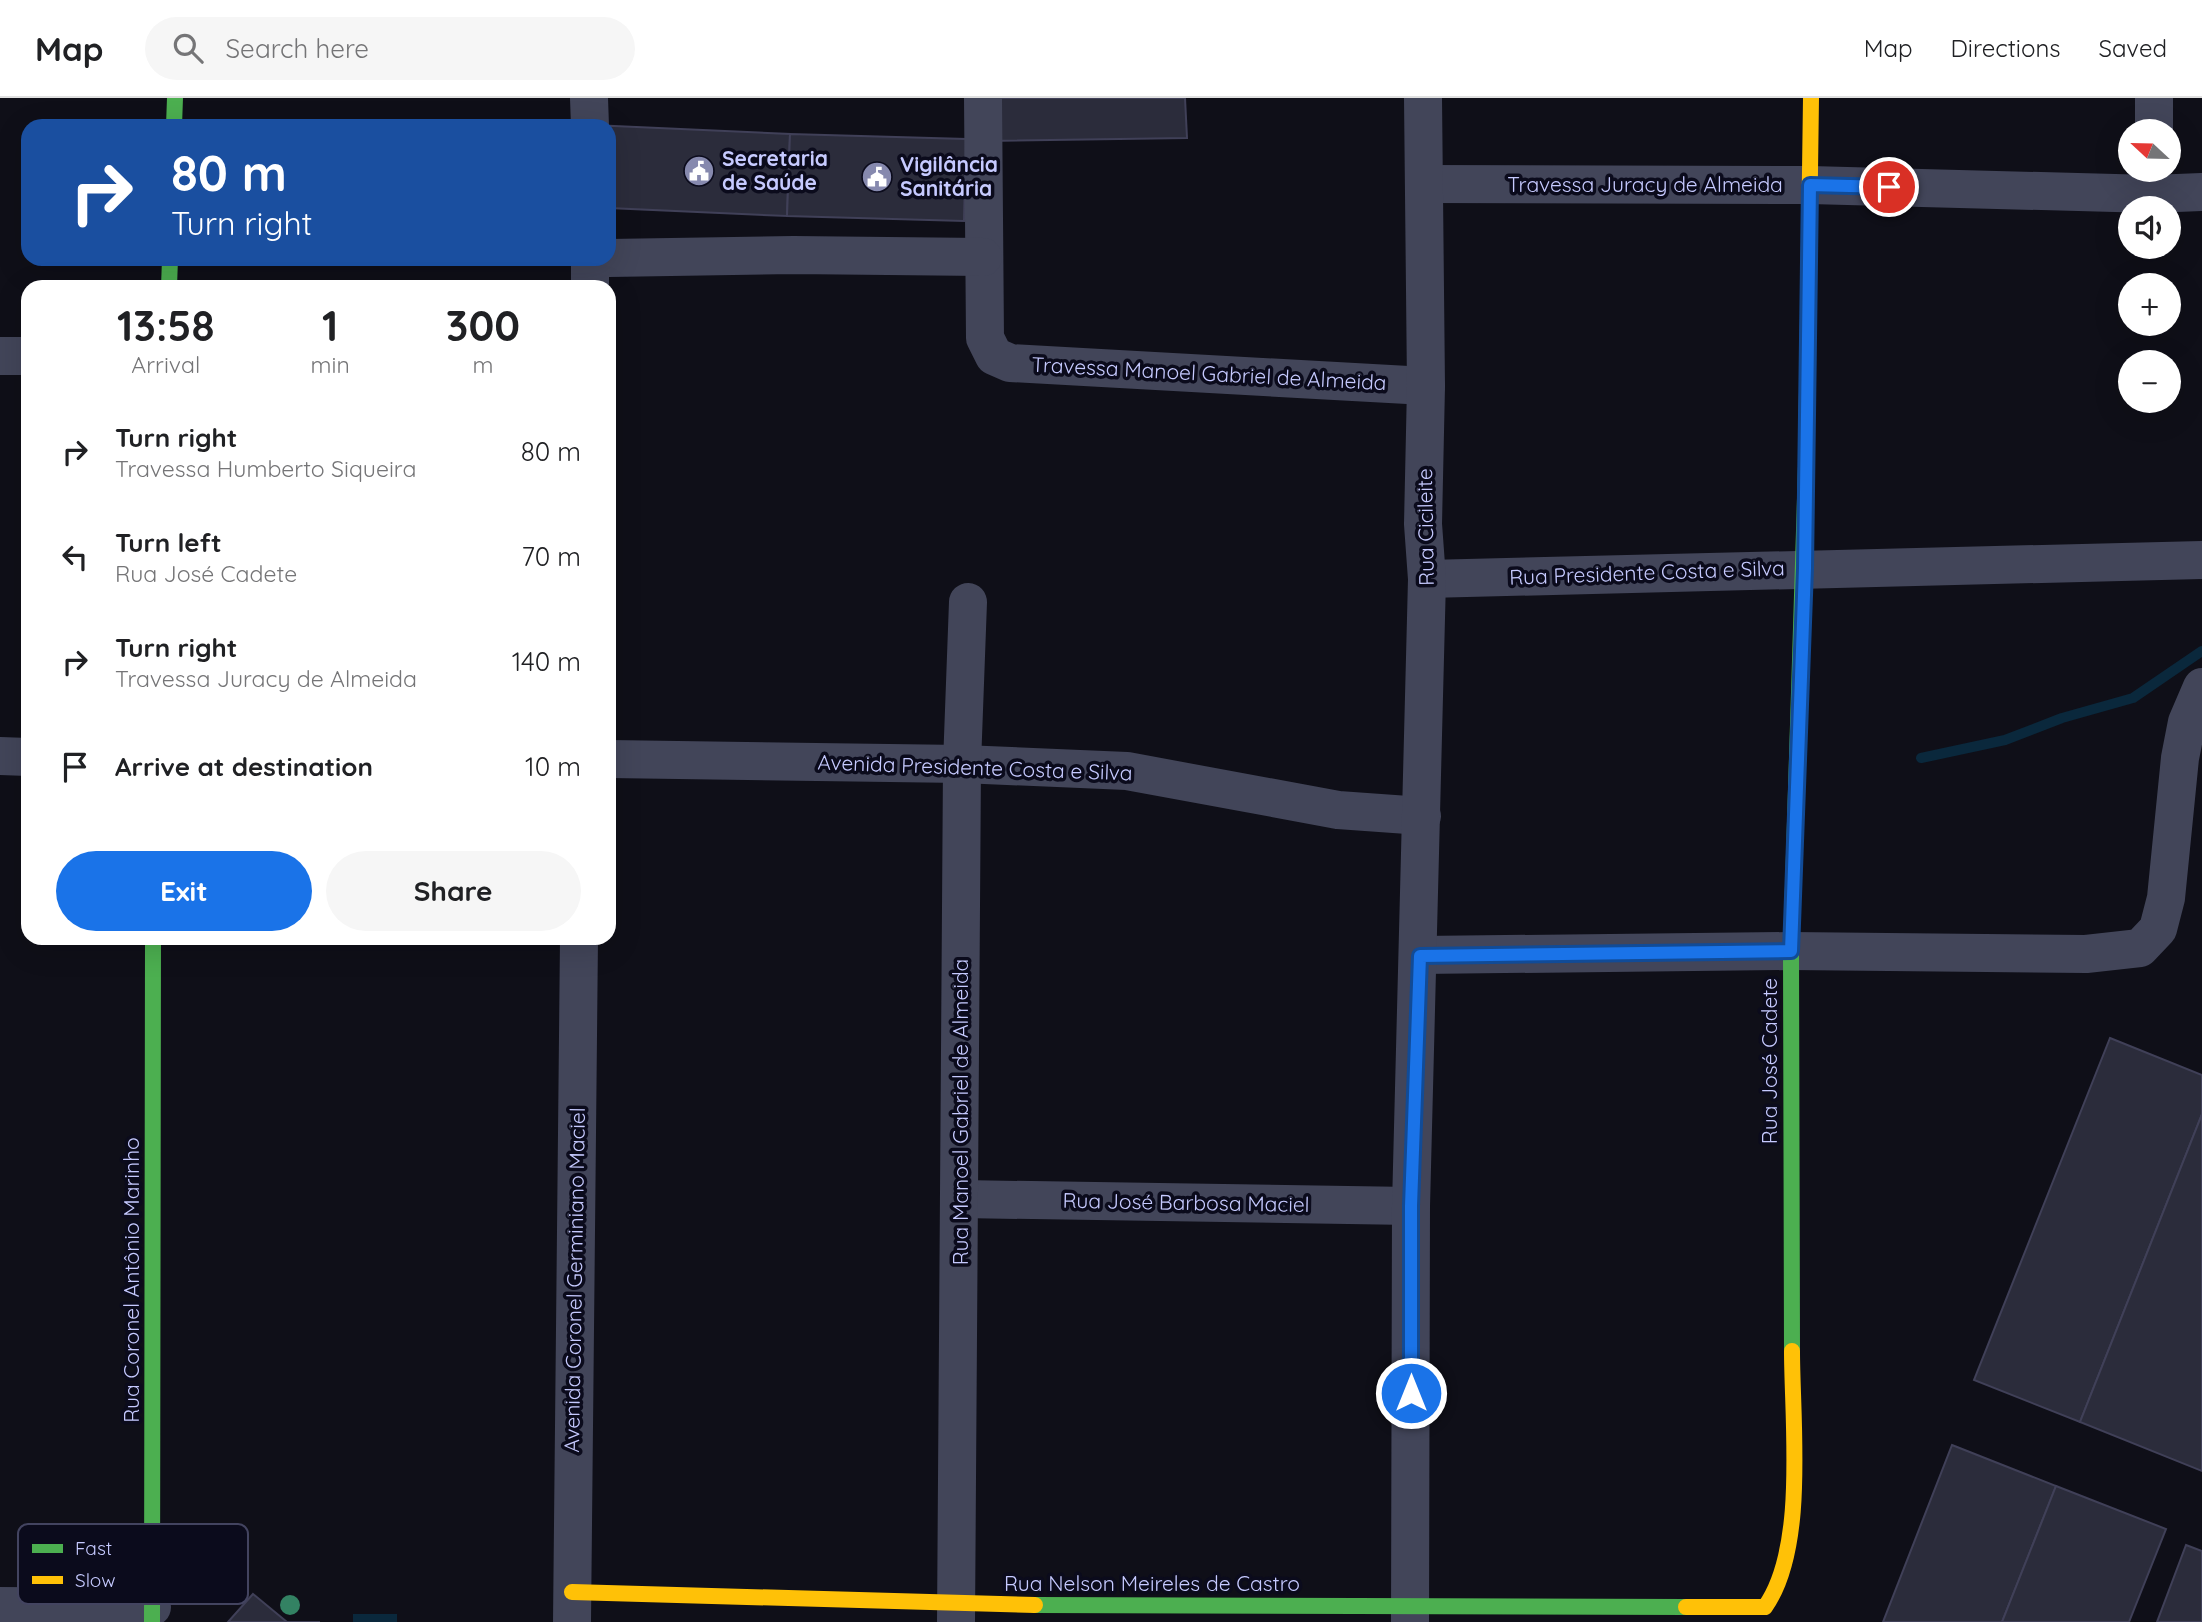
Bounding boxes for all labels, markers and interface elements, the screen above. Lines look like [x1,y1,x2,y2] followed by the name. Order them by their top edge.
[145,17,635,80] search box
[35,28,103,69] text: Map
[169,29,207,67] icon: search
[225,32,369,65] text: Search here
[1864,33,1913,63] text: Map
[1951,33,2061,63] text: Directions
[2099,33,2167,63] text: Saved
[2118,119,2180,182] north arrow
[2118,119,2181,413] map controls
[171,142,287,203] text: 80 m
[722,145,828,195] place label: Secretaria de Saúde
[56,147,147,238] icon: right
[900,151,998,201] place label: Vigilância Sanitária
[682,154,716,188] public building icon: Secretaria de Saúde
[1859,157,1919,217] pin
[860,160,894,194] public building icon: Vigilância Sanitária
[1870,168,1908,206] icon: arrive
[1507,171,1783,197] street label: Travessa Juracy de Almeida
[2118,196,2181,259] button: sound
[171,203,312,243] text: Turn right
[2118,273,2181,336] button: +
[117,299,215,352] text: 13:58
[322,299,338,352] text: 1
[446,299,520,352] text: 300
[131,350,200,379] text: Arrival
[311,350,350,379] text: min
[472,350,493,379] text: m
[2118,350,2181,413] button: −
[1031,351,1387,395] street label: Travessa Manoel Gabriel de Almeida
[115,421,237,454] text: Turn right
[56,433,94,471] icon: right
[521,435,581,468] text: 80 m
[115,454,416,483] text: Travessa Humberto Siqueira
[1411,468,1439,586] street label: Rua Cicileite
[115,526,222,559] text: Turn left
[56,538,94,576] icon: left
[521,540,581,573] text: 70 m
[1509,554,1785,590] street label: Rua Presidente Costa e Silva
[115,559,297,588] text: Rua José Cadete
[115,631,237,664] text: Turn right
[56,643,94,681] icon: right
[512,645,581,678] text: 140 m
[115,664,417,693] text: Travessa Juracy de Almeida
[56,748,94,786] icon: arrive
[817,749,1133,785] street label: Avenida Presidente Costa e Silva
[115,750,373,783] text: Arrive at destination
[525,750,581,783] text: 10 m
[56,851,312,931] button: Exit
[326,851,581,931] button: Share
[947,959,973,1265] street label: Rua Manoel Gabriel de Almeida
[1756,978,1782,1144] street label: Rua José Cadete
[558,1107,590,1453] street label: Avenida Coronel Germiniano Maciel
[118,1137,144,1423] street label: Rua Coronel Antônio Marinho
[1062,1187,1310,1217] street label: Rua José Barbosa Maciel
[1374,1356,1448,1430] position arrow
[18,1524,248,1604] legend
[75,1536,112,1560] text: Fast
[75,1568,116,1592] text: Slow
[1004,1570,1300,1596] street label: Rua Nelson Meireles de Castro

